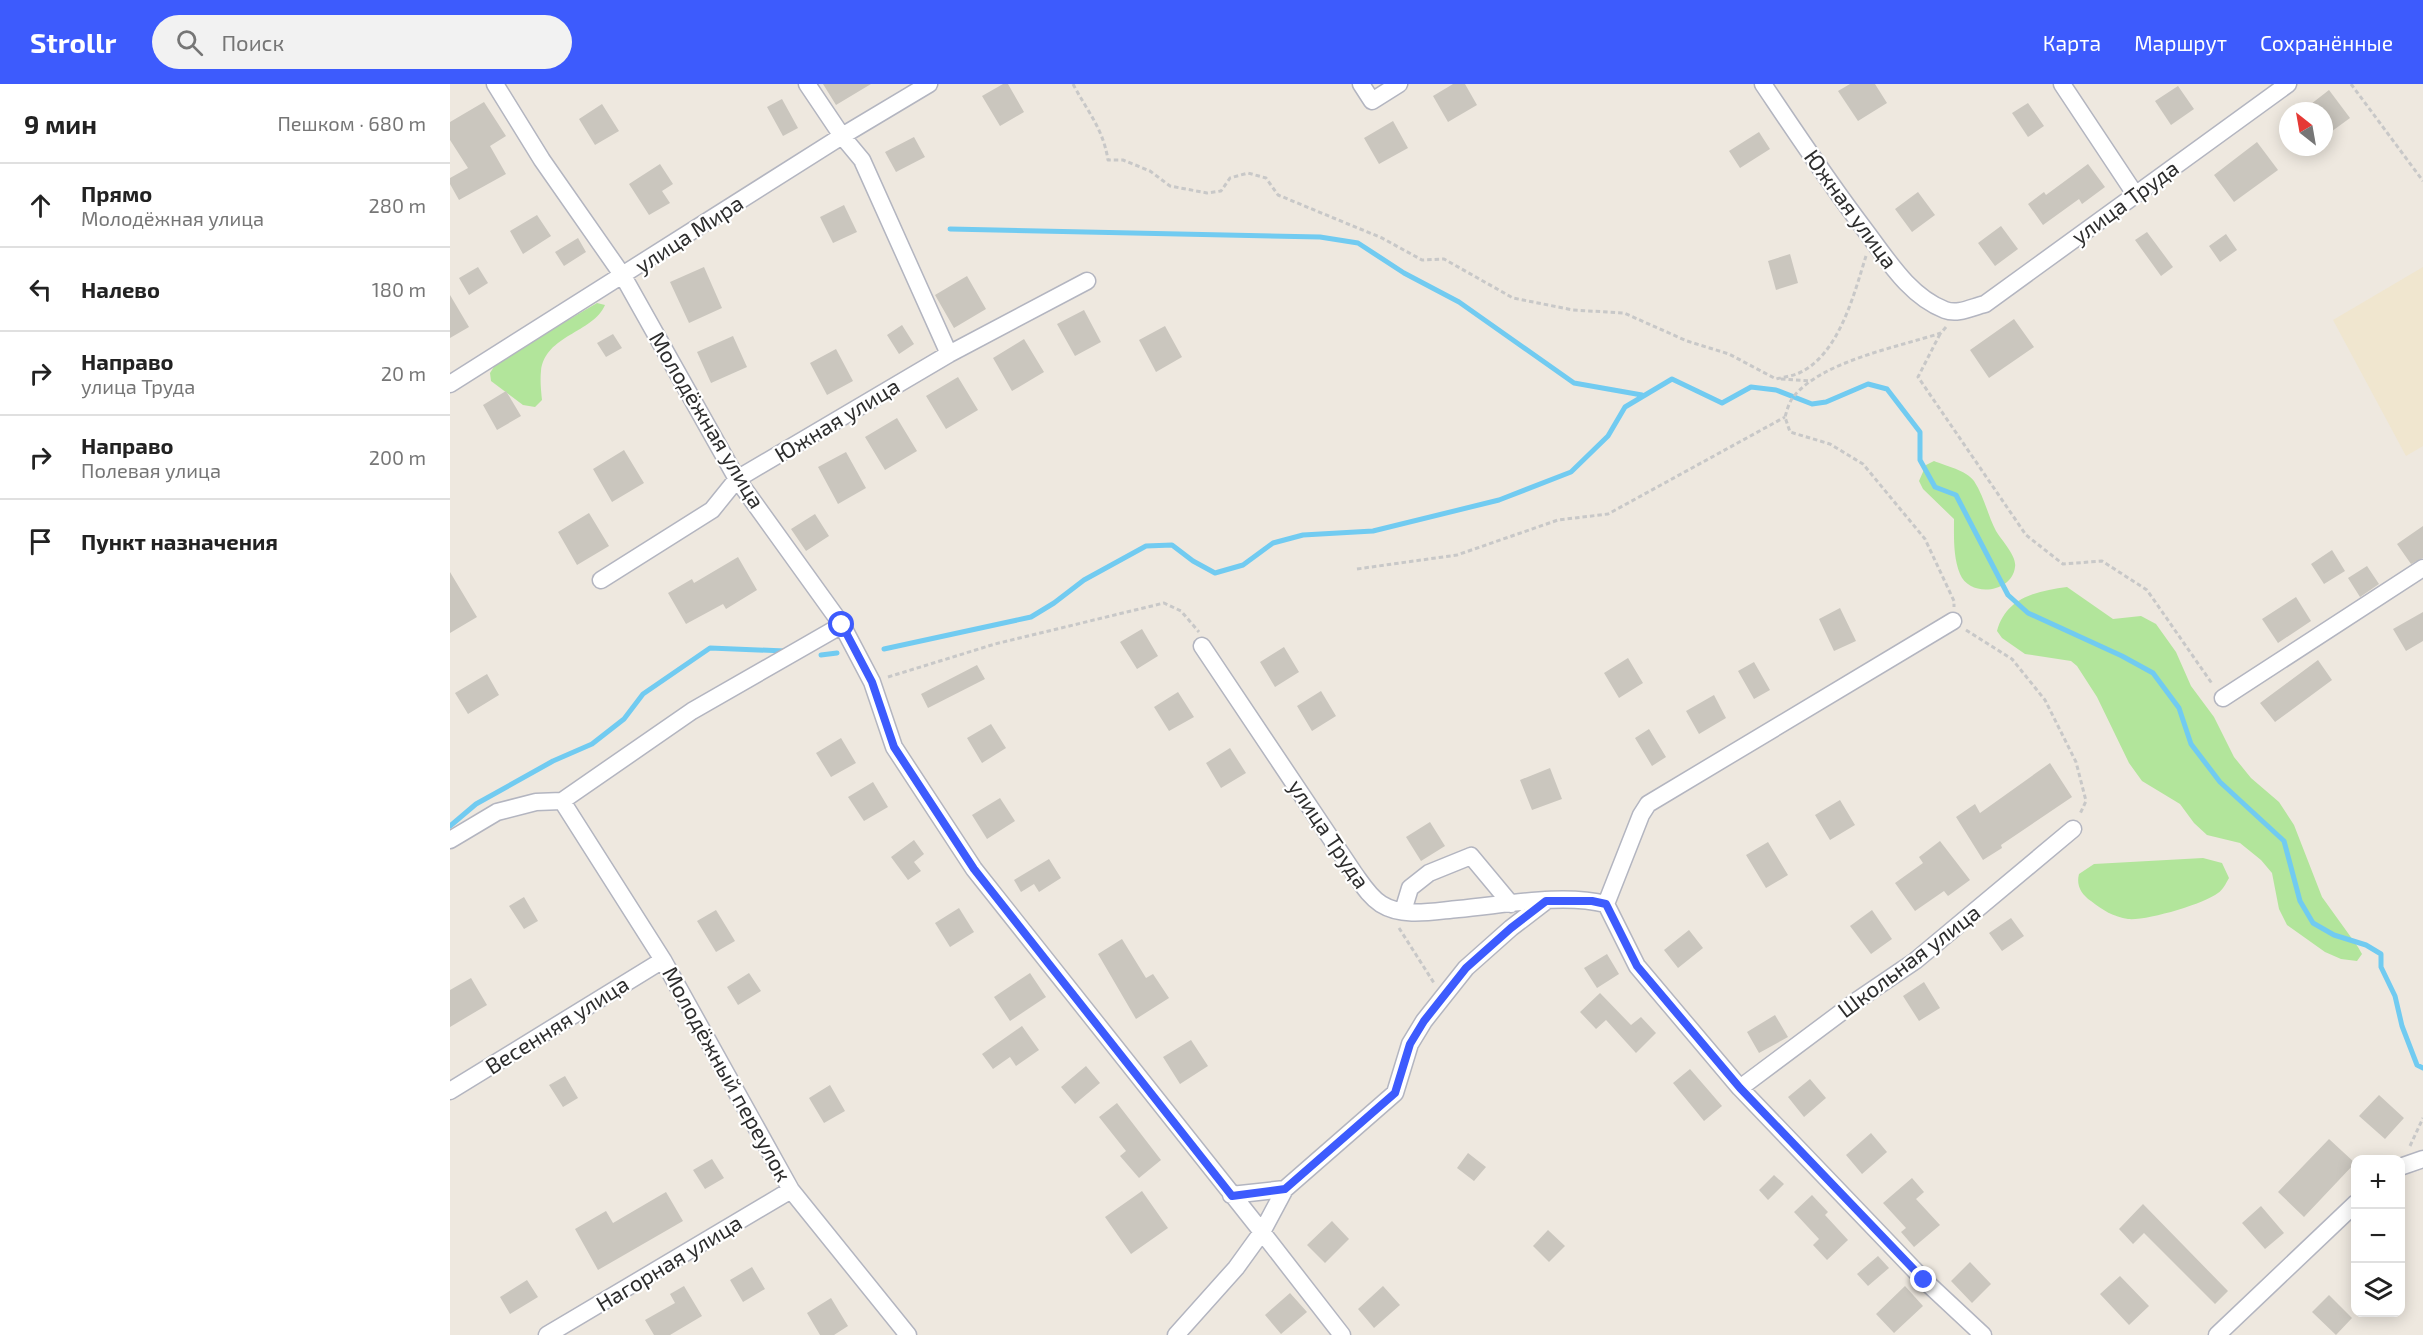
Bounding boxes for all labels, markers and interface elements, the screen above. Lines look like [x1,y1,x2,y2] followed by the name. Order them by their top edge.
[152,15,572,69] search box
[30,25,116,59] text: Strollr
[173,26,206,59] icon: search
[221,29,284,55] text: Поиск
[2043,30,2101,55] text: Карта
[2134,30,2227,55] text: Маршрут
[2260,30,2393,55] text: Сохранённые
[2279,102,2333,156] north arrow
[24,108,97,139] text: 9 мин
[277,111,426,135] text: Пешком · 680 m
[1799,144,1904,274] street label: Южная улица
[2066,154,2184,250] street label: улица Труда
[81,180,152,206] text: Прямо
[24,189,57,222] icon: ahead
[630,189,748,279] street label: улица Мира
[369,193,426,217] text: 280 m
[81,206,264,230] text: Молодёжная улица
[24,273,57,306] icon: left
[81,276,160,302] text: Налево
[372,277,426,301] text: 180 m
[644,326,771,513] street label: Молодёжная улица
[81,348,174,374] text: Направо
[24,357,57,390] icon: right
[381,361,426,385] text: 20 m
[769,372,904,467] street label: Южная улица
[81,374,195,398] text: улица Труда
[81,432,174,458] text: Направо
[24,441,57,474] icon: right
[369,445,426,469] text: 200 m
[81,458,221,482] text: Полевая улица
[24,525,57,558] icon: arrive
[81,528,278,554] text: Пункт назначения
[828,611,854,637] route start
[1283,774,1376,893] street label: улица Труда
[1832,898,1985,1023] street label: Школьная улица
[657,962,798,1186] street label: Молодёжный переулок
[480,970,633,1079] street label: Весенняя улица
[2351,1155,2405,1317] map controls
[2351,1155,2405,1209] button: +
[591,1208,747,1317] street label: Нагорная улица
[2351,1209,2405,1263] button: −
[2351,1263,2405,1317] button: layers
[1910,1266,1936,1292] route end

